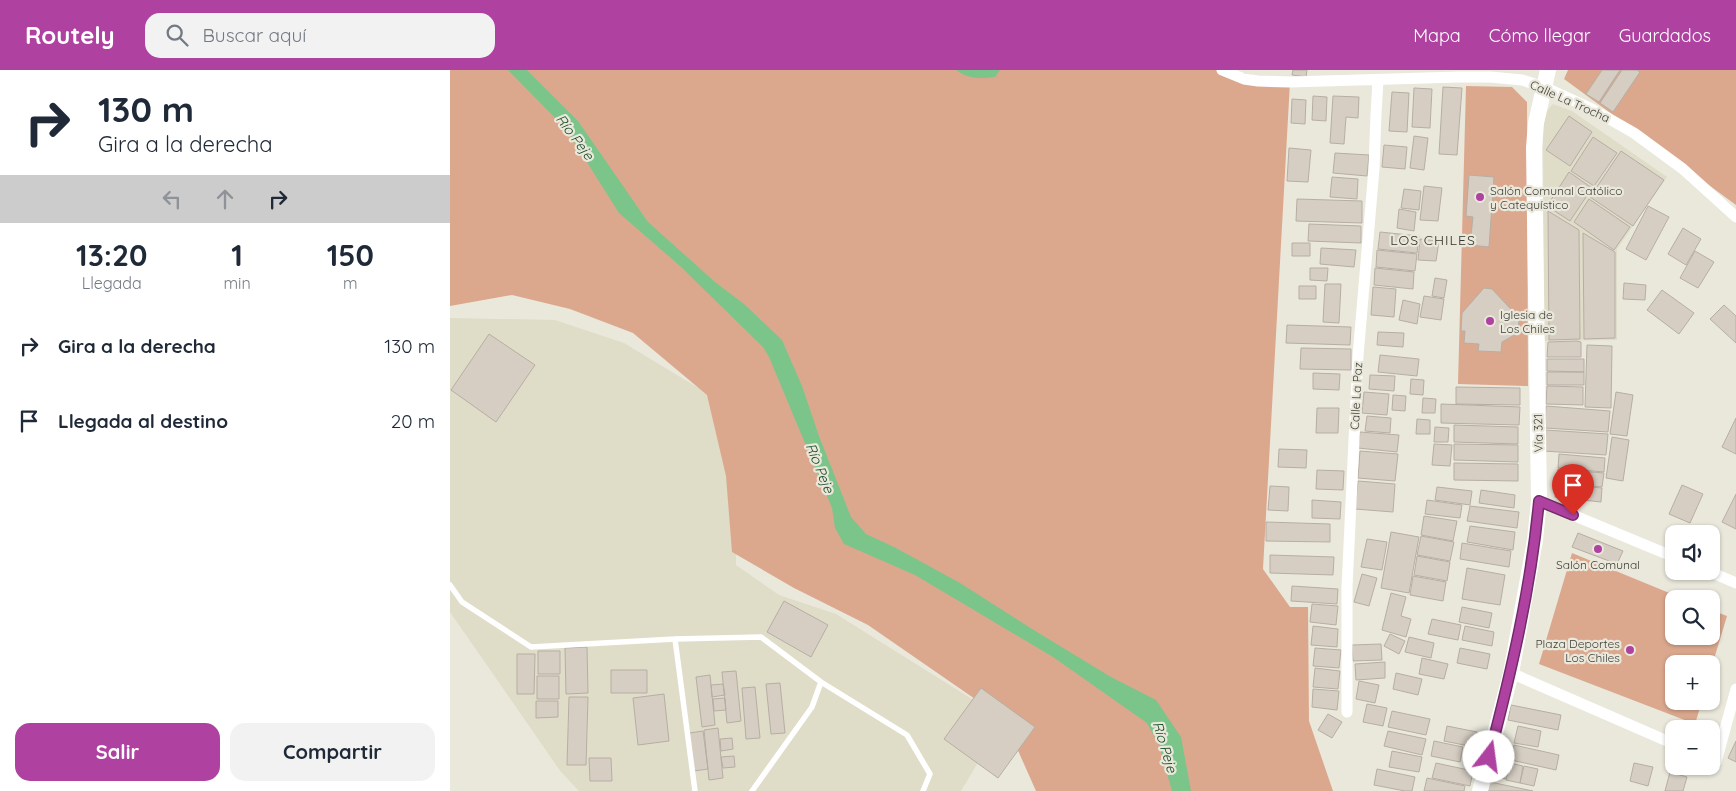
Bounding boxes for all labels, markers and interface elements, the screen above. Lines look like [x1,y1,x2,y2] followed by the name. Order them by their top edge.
[145,13,495,58] search box
[25,20,115,50] text: Routely
[163,21,191,49] icon: search
[203,23,306,47] text: Buscar aquí
[1413,24,1461,47] text: Mapa
[1489,24,1591,47] text: Cómo llegar
[1619,24,1711,47] text: Guardados
[1528,77,1612,125] street label: Calle La Trocha
[98,87,194,131] text: 130 m
[15,90,80,155] icon: right
[552,111,599,164] water label: Río Peje
[98,130,273,158] text: Gira a la derecha
[1490,183,1623,212] place label: Salón Comunal Católico y Catequístico
[158,185,186,213] icon: left
[211,185,239,213] icon: ahead
[264,185,292,213] icon: right
[1474,191,1486,203] marker: Salón Comunal Católico y Catequístico
[1390,231,1476,249] district label: LOS CHILES
[76,236,147,274] text: 13:20
[231,236,243,274] text: 1
[327,236,374,274] text: 150
[82,273,142,293] text: Llegada
[223,273,251,293] text: min
[343,273,358,293] text: m
[1500,307,1555,336] place label: Iglesia de Los Chiles
[1484,315,1496,327] marker: Iglesia de Los Chiles
[15,332,43,360] icon: right
[58,334,216,358] text: Gira a la derecha
[384,334,435,358] text: 130 m
[1347,362,1365,430] street label: Calle La Paz
[15,407,43,435] icon: arrive
[58,409,228,433] text: Llegada al destino
[391,409,435,433] text: 20 m
[1530,414,1546,452] street label: Vía 321
[802,440,839,497] water label: Río Peje
[1552,464,1594,515] pin
[1559,471,1587,499] icon: arrive
[1665,525,1720,775] map controls
[1665,525,1720,580] button: sound
[1592,543,1604,555] marker: Salón Comunal
[1556,557,1640,572] place label: Salón Comunal
[1665,590,1720,645] button: search
[1535,636,1620,665] place label: Plaza Deportes Los Chiles
[1624,644,1636,656] marker: Plaza Deportes Los Chiles
[1665,655,1720,710] button: +
[1149,719,1182,776] water label: Río Peje
[1665,720,1720,775] button: −
[15,723,220,781] button: Salir
[230,723,435,781] button: Compartir
[1462,730,1514,782] position arrow

